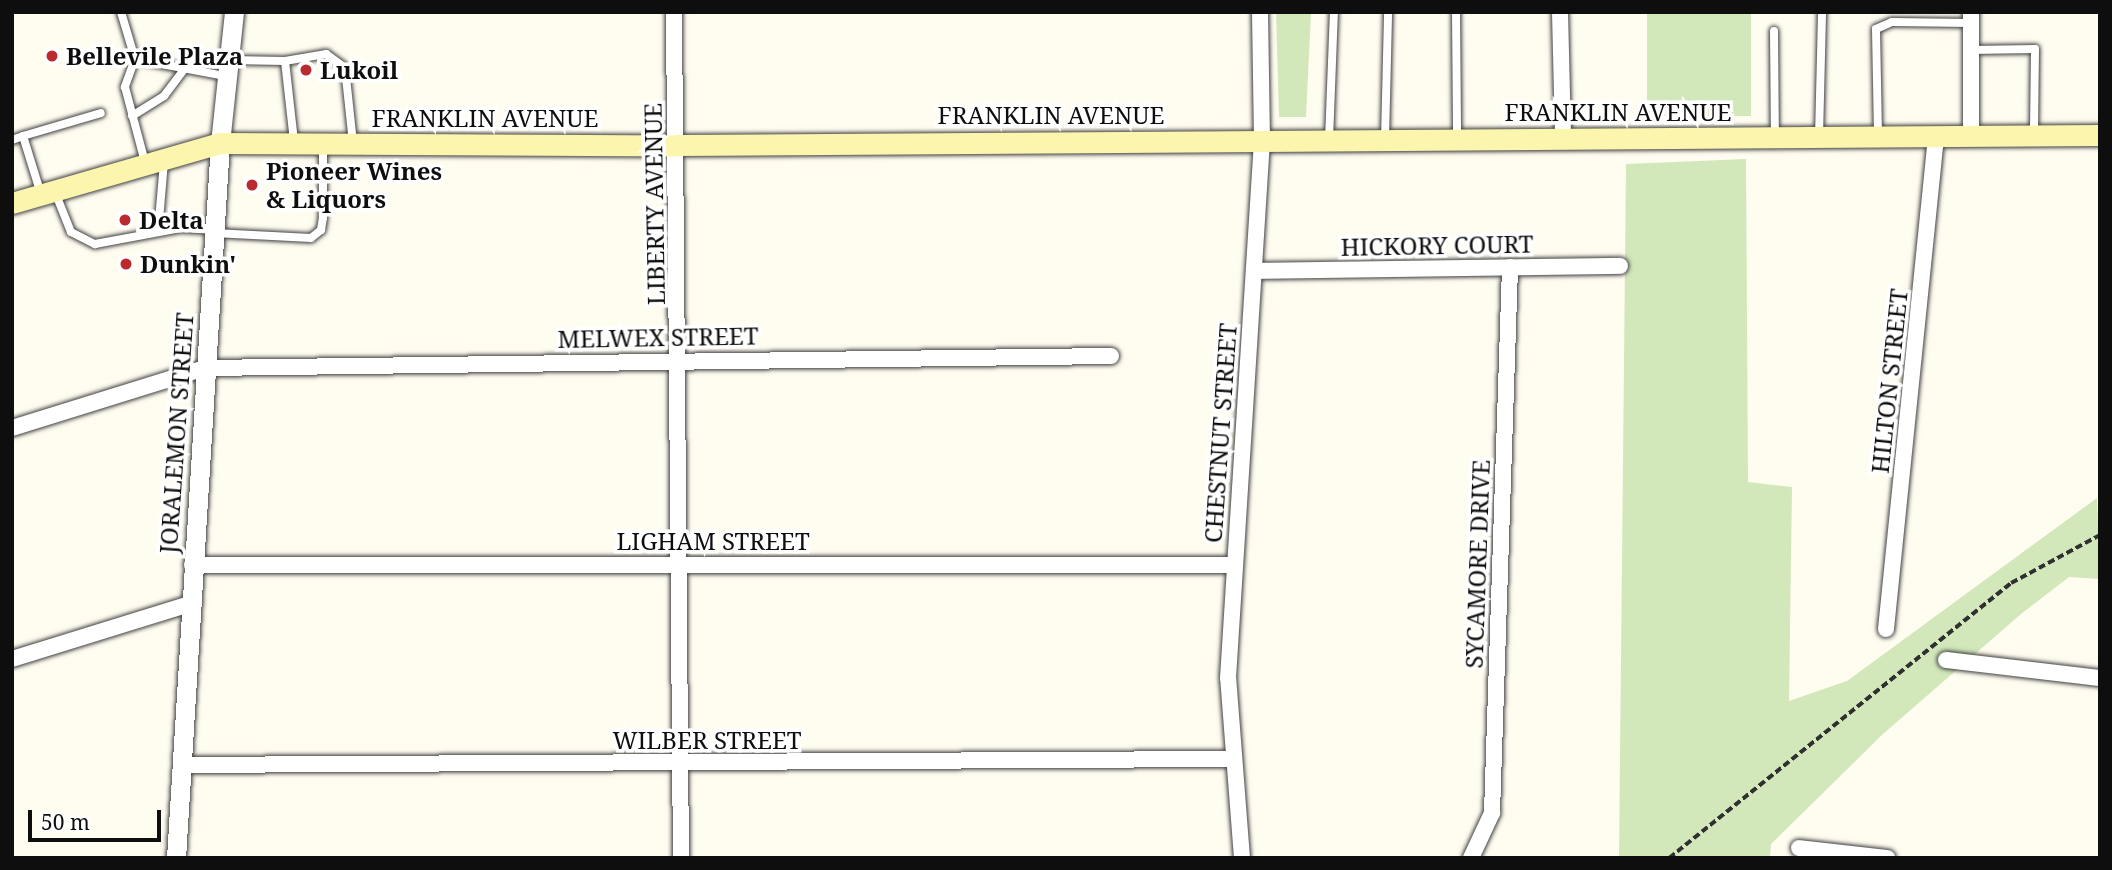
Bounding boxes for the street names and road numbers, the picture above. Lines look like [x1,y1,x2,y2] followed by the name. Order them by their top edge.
[1505,98,1731,126] street label: FRANKLIN AVENUE
[938,101,1164,129] street label: FRANKLIN AVENUE
[638,103,670,305] street label: LIBERTY AVENUE
[372,104,598,132] street label: FRANKLIN AVENUE
[1340,229,1534,261] street label: HICKORY COURT
[1865,287,1913,475] street label: HILTON STREET
[153,312,199,554] street label: JORALEMON STREET
[557,321,759,353] street label: MELWEX STREET
[1198,322,1242,544] street label: CHESTNUT STREET
[1459,459,1495,669] street label: SYCAMORE DRIVE
[616,527,810,555] street label: LIGHAM STREET
[612,726,802,754] street label: WILBER STREET

